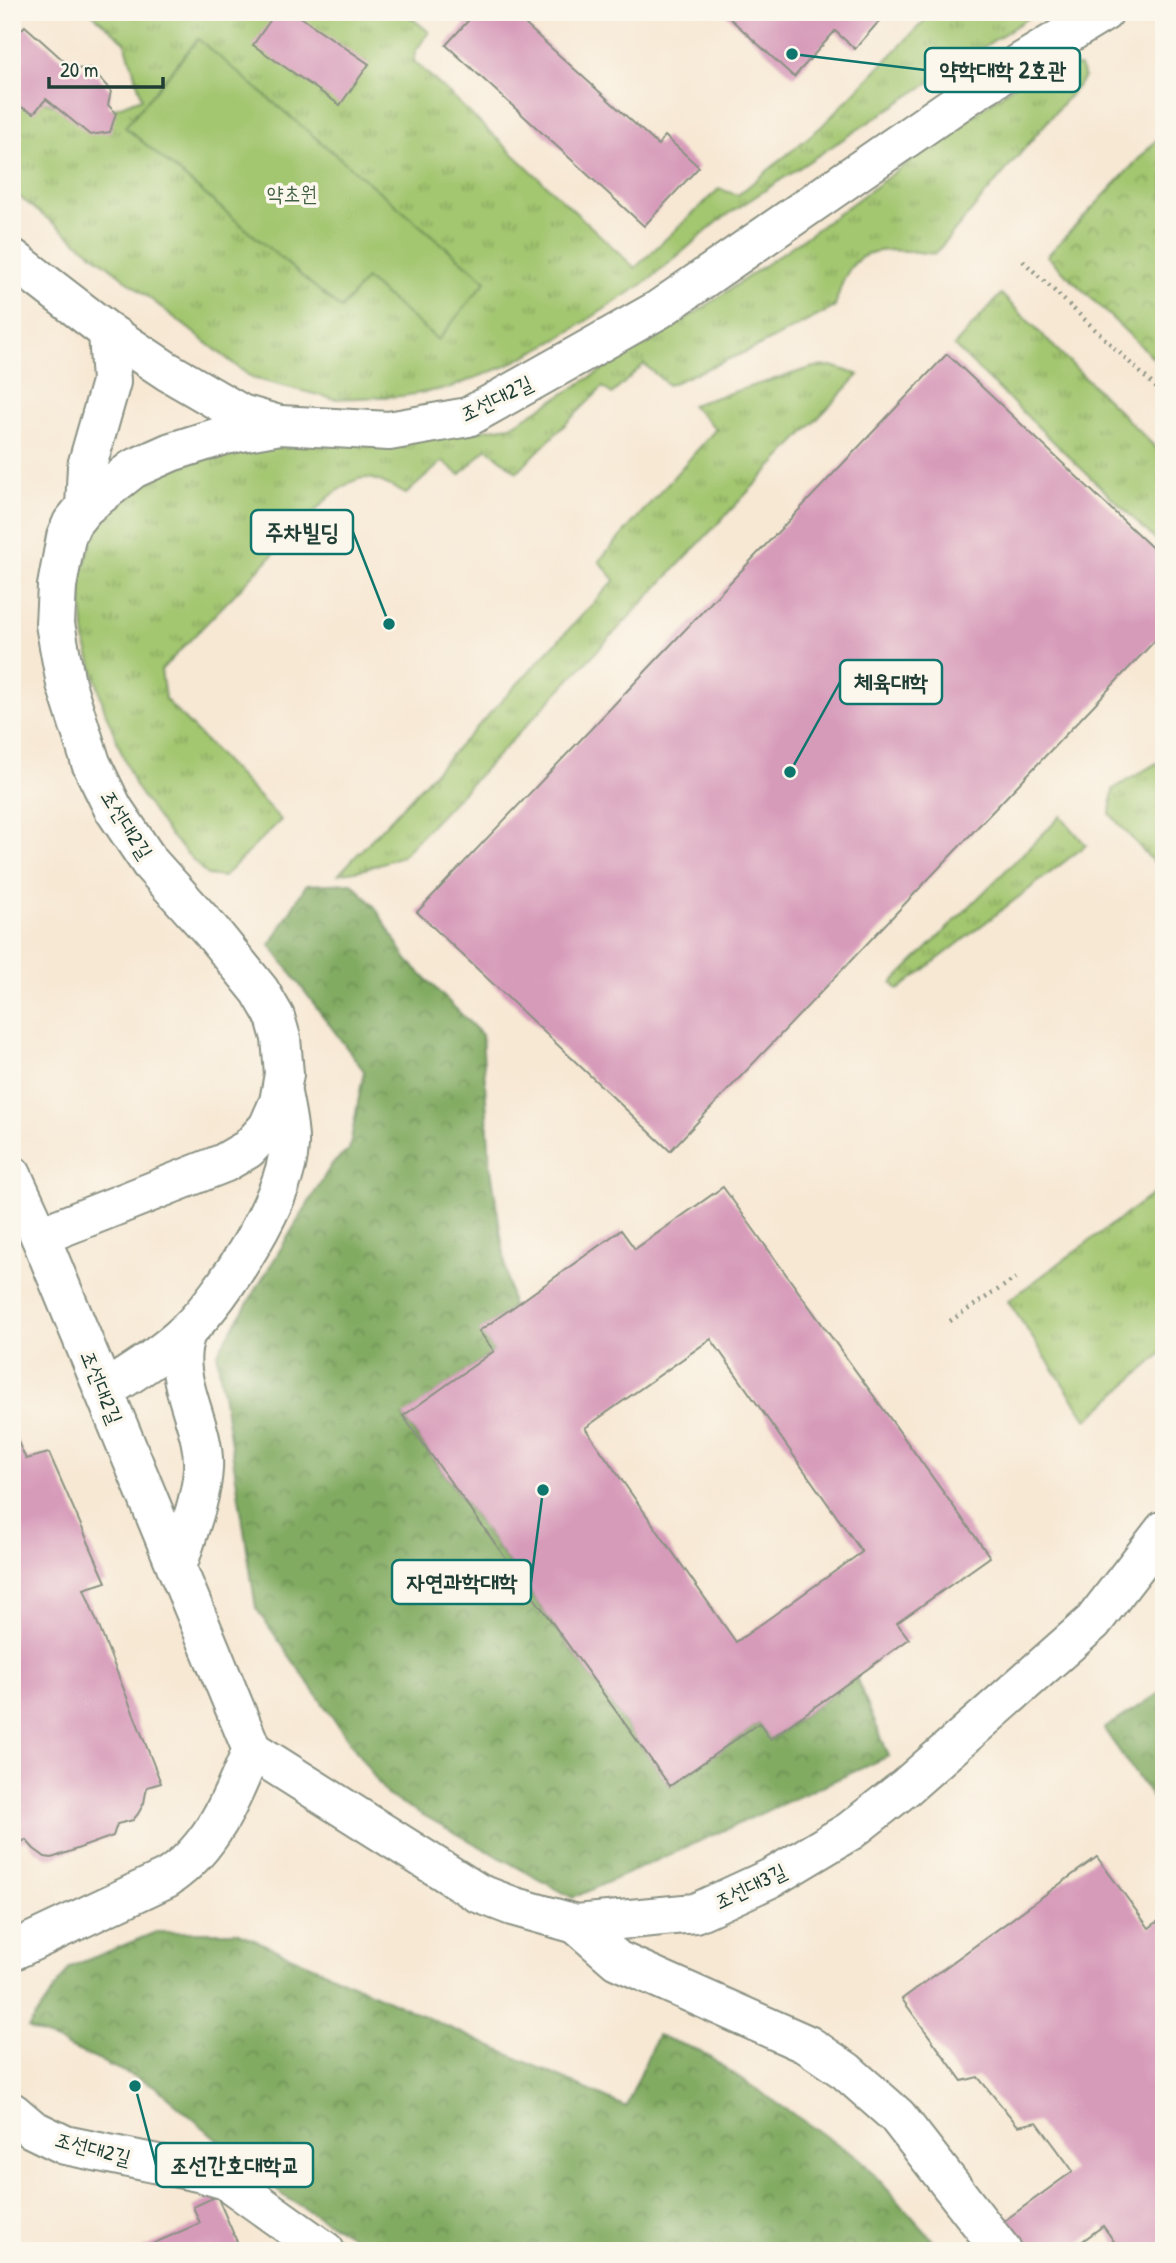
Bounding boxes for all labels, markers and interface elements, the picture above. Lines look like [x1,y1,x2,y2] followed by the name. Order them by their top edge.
[49,46,163,90] scale bar
[925,48,1080,92] callout: 약학대학 2호관
[939,54,1067,85] text: 약학대학 2호관
[60,55,98,84] text: 20 m
[267,179,317,208] park label: 약초원
[455,368,537,428] street label: 조선대2길
[251,510,353,554] callout: 주차빌딩
[265,516,339,547] text: 주차빌딩
[840,660,942,704] callout: 체육대학
[854,666,929,697] text: 체육대학
[94,783,160,865] street label: 조선대2길
[74,1346,130,1428] street label: 조선대2길
[392,1560,531,1604] callout: 자연과학대학
[406,1566,518,1597] text: 자연과학대학
[709,1856,791,1916] street label: 조선대3길
[52,2124,134,2172] street label: 조선대2길
[156,2143,313,2187] callout: 조선간호대학교
[170,2149,300,2180] text: 조선간호대학교

